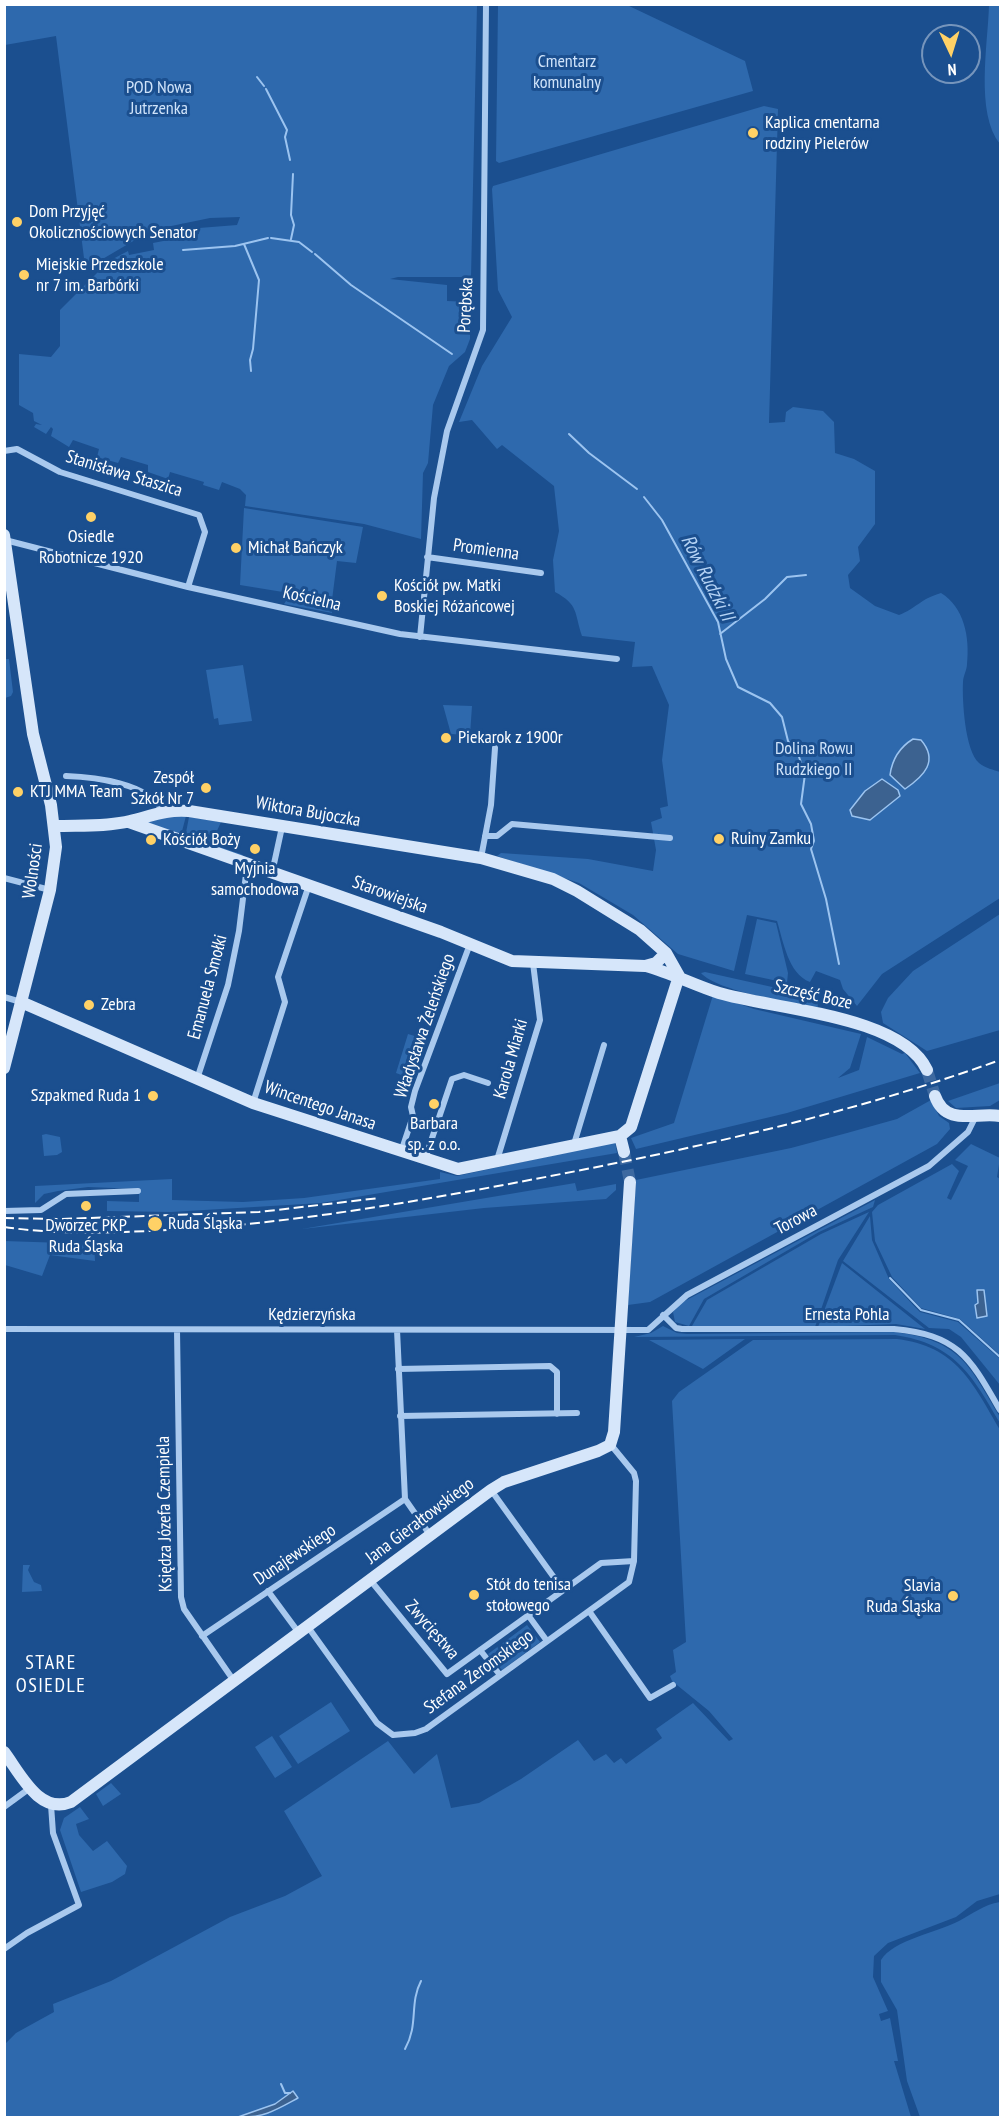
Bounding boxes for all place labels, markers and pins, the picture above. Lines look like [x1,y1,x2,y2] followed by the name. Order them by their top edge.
[765,112,880,154] place label: Kaplica cmentarna rodziny Pielerów
[746,126,760,140] marker: Kaplica cmentarna rodziny Pielerów
[29,201,197,244] place label: Dom Przyjęć Okolicznościowych Senator
[10,215,24,229] marker: Dom Przyjęć Okolicznościowych Senator
[36,254,164,296] place label: Miejskie Przedszkole nr 7 im. Barbórki
[17,268,31,282] marker: Miejskie Przedszkole nr 7 im. Barbórki
[84,510,98,524] marker: Osiedle Robotnicze 1920
[39,526,143,568] place label: Osiedle Robotnicze 1920
[248,537,343,559] place label: Michał Bańczyk
[229,541,243,555] marker: Michał Bańczyk
[394,575,515,618] place label: Kościół pw. Matki Boskiej Różańcowej
[375,589,389,603] marker: Kościół pw. Matki Boskiej Różańcowej
[458,727,563,749] place label: Piekarok z 1900r
[439,731,453,745] marker: Piekarok z 1900r
[131,767,194,810] place label: Zespół Szkół Nr 7
[30,781,122,803] place label: KTJ MMA Team
[199,781,213,795] marker: Zespół Szkół Nr 7
[11,785,25,799] marker: KTJ MMA Team
[731,828,811,850] place label: Ruiny Zamku
[163,829,240,851] place label: Kościół Boży
[712,832,726,846] marker: Ruiny Zamku
[144,833,158,847] marker: Kościół Boży
[248,842,262,856] marker: Myjnia samochodowa
[211,858,299,900] place label: Myjnia samochodowa
[101,994,136,1016] place label: Zebra
[82,998,96,1012] marker: Zebra
[31,1085,141,1107] place label: Szpakmed Ruda 1
[146,1089,160,1103] marker: Szpakmed Ruda 1
[427,1097,441,1111] marker: Barbara sp. z o.o.
[407,1113,461,1156] place label: Barbara sp. z o.o.
[79,1199,93,1213] marker: Dworzec PKP Ruda Śląska
[168,1213,243,1235] place label: Ruda Śląska
[45,1215,127,1258] place label: Dworzec PKP Ruda Śląska
[146,1215,164,1233] marker: Ruda Śląska
[486,1574,571,1616] place label: Stół do tenisa stołowego
[866,1575,941,1618] place label: Slavia Ruda Śląska
[467,1588,481,1602] marker: Stół do tenisa stołowego
[946,1589,960,1603] marker: Slavia Ruda Śląska

